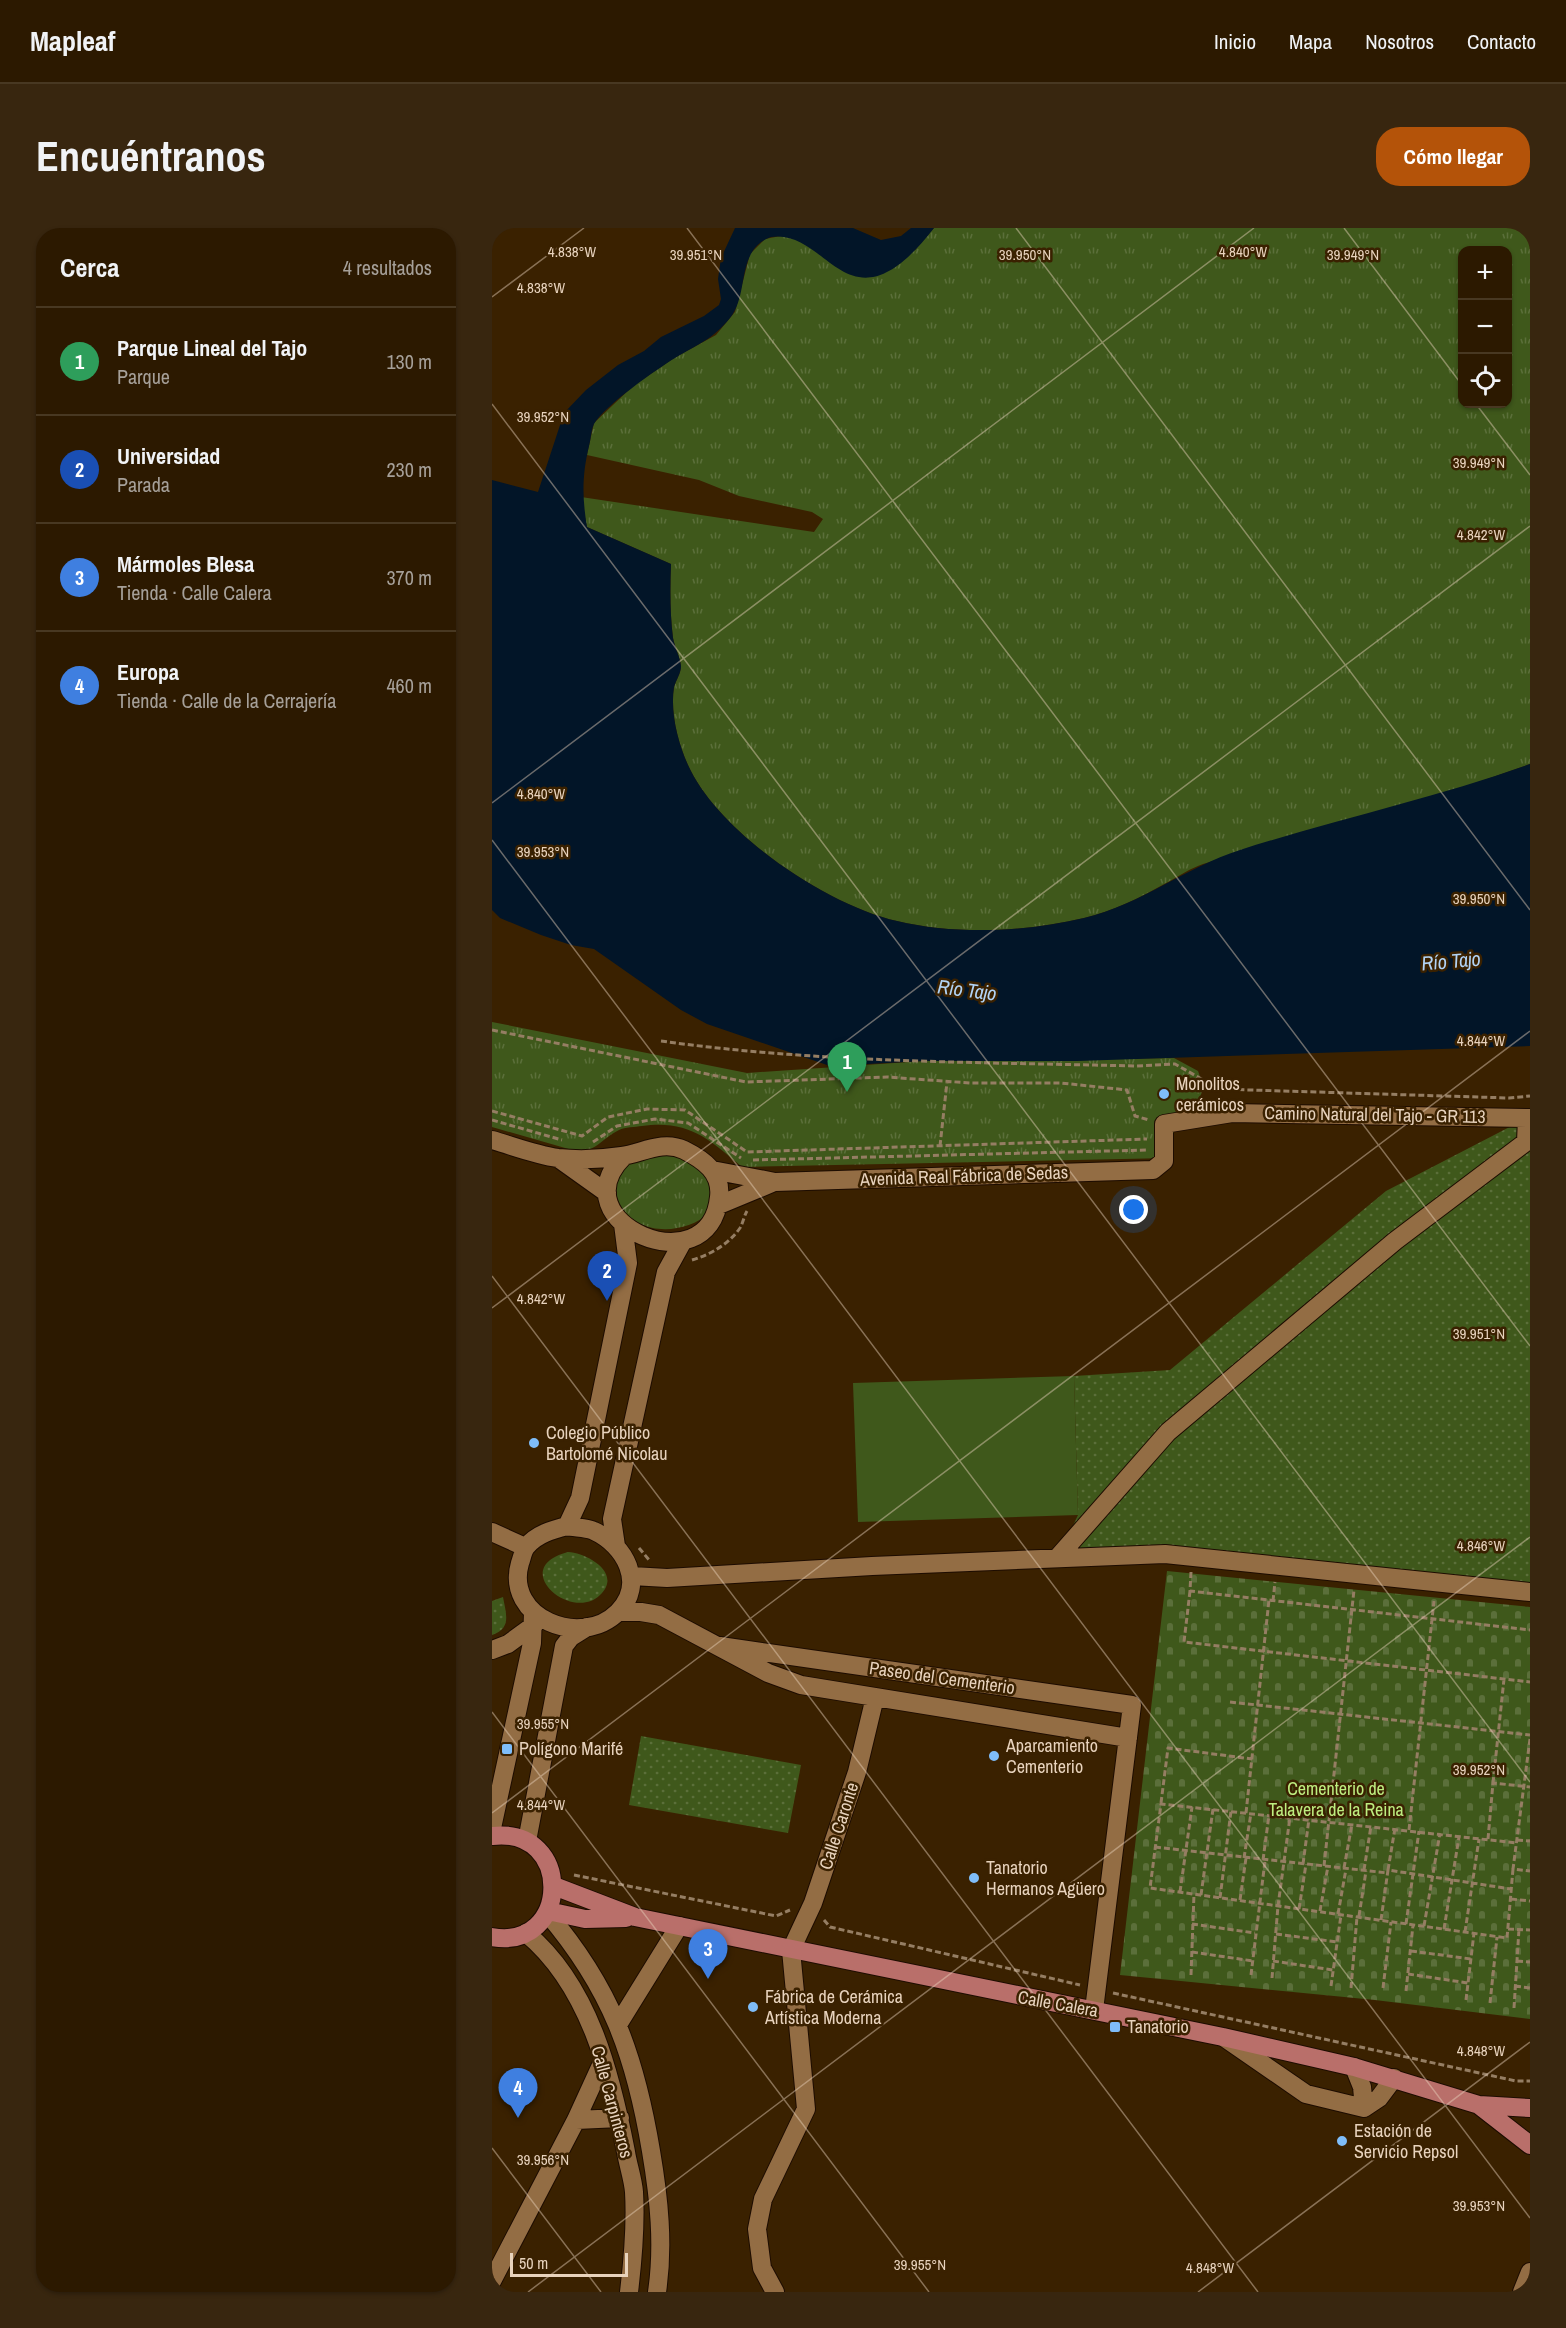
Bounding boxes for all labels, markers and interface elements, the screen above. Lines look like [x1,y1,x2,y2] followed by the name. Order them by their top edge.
[30,22,115,60] text: Mapleaf
[1214,27,1256,56] text: Inicio
[1289,27,1332,56] text: Mapa
[1365,27,1434,56] text: Nosotros
[1467,27,1536,56] text: Contacto
[1376,127,1530,186] button: Cómo llegar
[36,128,266,184] text: Encuéntranos
[548,241,597,262] text: 4.838°W
[1219,241,1268,262] text: 4.840°W
[670,244,722,265] text: 39.951°N
[999,244,1051,265] text: 39.950°N
[1327,244,1379,265] text: 39.949°N
[1458,246,1512,408] map controls
[1458,246,1512,300] button: +
[60,250,119,285] text: Cerca
[343,254,432,281] text: 4 resultados
[517,277,566,298] text: 4.838°W
[1458,300,1512,354] button: −
[117,333,307,363] text: Parque Lineal del Tajo
[75,348,84,375] text: 1
[386,348,432,375] text: 130 m
[1458,354,1512,408] button: locate
[117,363,170,390] text: Parque
[517,406,569,427] text: 39.952°N
[117,441,220,471] text: Universidad
[1453,452,1505,473] text: 39.949°N
[75,456,84,483] text: 2
[386,456,432,483] text: 230 m
[117,471,170,498] text: Parada
[1457,524,1506,545] text: 4.842°W
[117,549,254,579] text: Mármoles Blesa
[75,564,84,591] text: 3
[386,564,432,591] text: 370 m
[117,579,272,606] text: Tienda · Calle Calera
[117,657,179,687] text: Europa
[75,672,84,699] text: 4
[386,672,432,699] text: 460 m
[117,687,336,714] text: Tienda · Calle de la Cerrajería
[517,783,566,804] text: 4.840°W
[517,841,569,862] text: 39.953°N
[1453,888,1505,909] text: 39.950°N
[1420,944,1482,977] water label: Río Tajo
[936,972,998,1007] water label: Río Tajo
[1457,1030,1506,1051] text: 4.844°W
[828,1042,866,1092] pin: 1
[1176,1071,1244,1117] place label: Monolitos cerámicos
[1157,1087,1171,1101] marker: Monolitos cerámicos
[1264,1100,1486,1129] street label: Camino Natural del Tajo - GR 113
[858,1159,1068,1192] street label: Avenida Real Fábrica de Sedas
[1119,1195,1148,1224] your location
[588,1252,626,1301] pin: 2
[517,1288,566,1309] text: 4.842°W
[1453,1323,1505,1344] text: 39.951°N
[546,1420,667,1466] place label: Colegio Público Bartolomé Nicolau
[527,1436,541,1450] marker: Colegio Público Bartolomé Nicolau
[1457,1535,1506,1556] text: 4.846°W
[868,1655,1017,1700] street label: Paseo del Cementerio
[517,1713,569,1734] text: 39.955°N
[1005,1733,1098,1779] place label: Aparcamiento Cementerio
[519,1736,623,1761] place label: Polígono Marifé
[500,1742,514,1756] marker: Polígono Marifé
[987,1749,1001,1763] marker: Aparcamiento Cementerio
[1453,1759,1505,1780] text: 39.952°N
[1268,1776,1404,1822] park label: Cementerio de Talavera de la Reina
[813,1779,864,1873] street label: Calle Caronte
[517,1794,566,1815] text: 4.844°W
[986,1855,1105,1901] place label: Tanatorio Hermanos Agüero
[967,1871,981,1885] marker: Tanatorio Hermanos Agüero
[688,1930,728,1979] pin: 3
[764,1984,903,2030] place label: Fábrica de Cerámica Artística Moderna
[1016,1984,1100,2023] street label: Calle Calera
[746,2000,760,2014] marker: Fábrica de Cerámica Artística Moderna
[1127,2014,1189,2039] place label: Tanatorio
[1108,2020,1122,2034] marker: Tanatorio
[1457,2040,1506,2061] text: 4.848°W
[586,2043,639,2161] street label: Calle Carpinteros
[498,2068,538,2118] pin: 4
[1354,2118,1458,2164] place label: Estación de Servicio Repsol
[1335,2134,1349,2148] marker: Estación de Servicio Repsol
[517,2149,569,2170] text: 39.956°N
[1453,2195,1505,2216] text: 39.953°N
[510,2250,628,2278] scale bar
[519,2252,548,2274] text: 50 m
[894,2254,946,2275] text: 39.955°N
[1186,2257,1235,2278] text: 4.848°W

